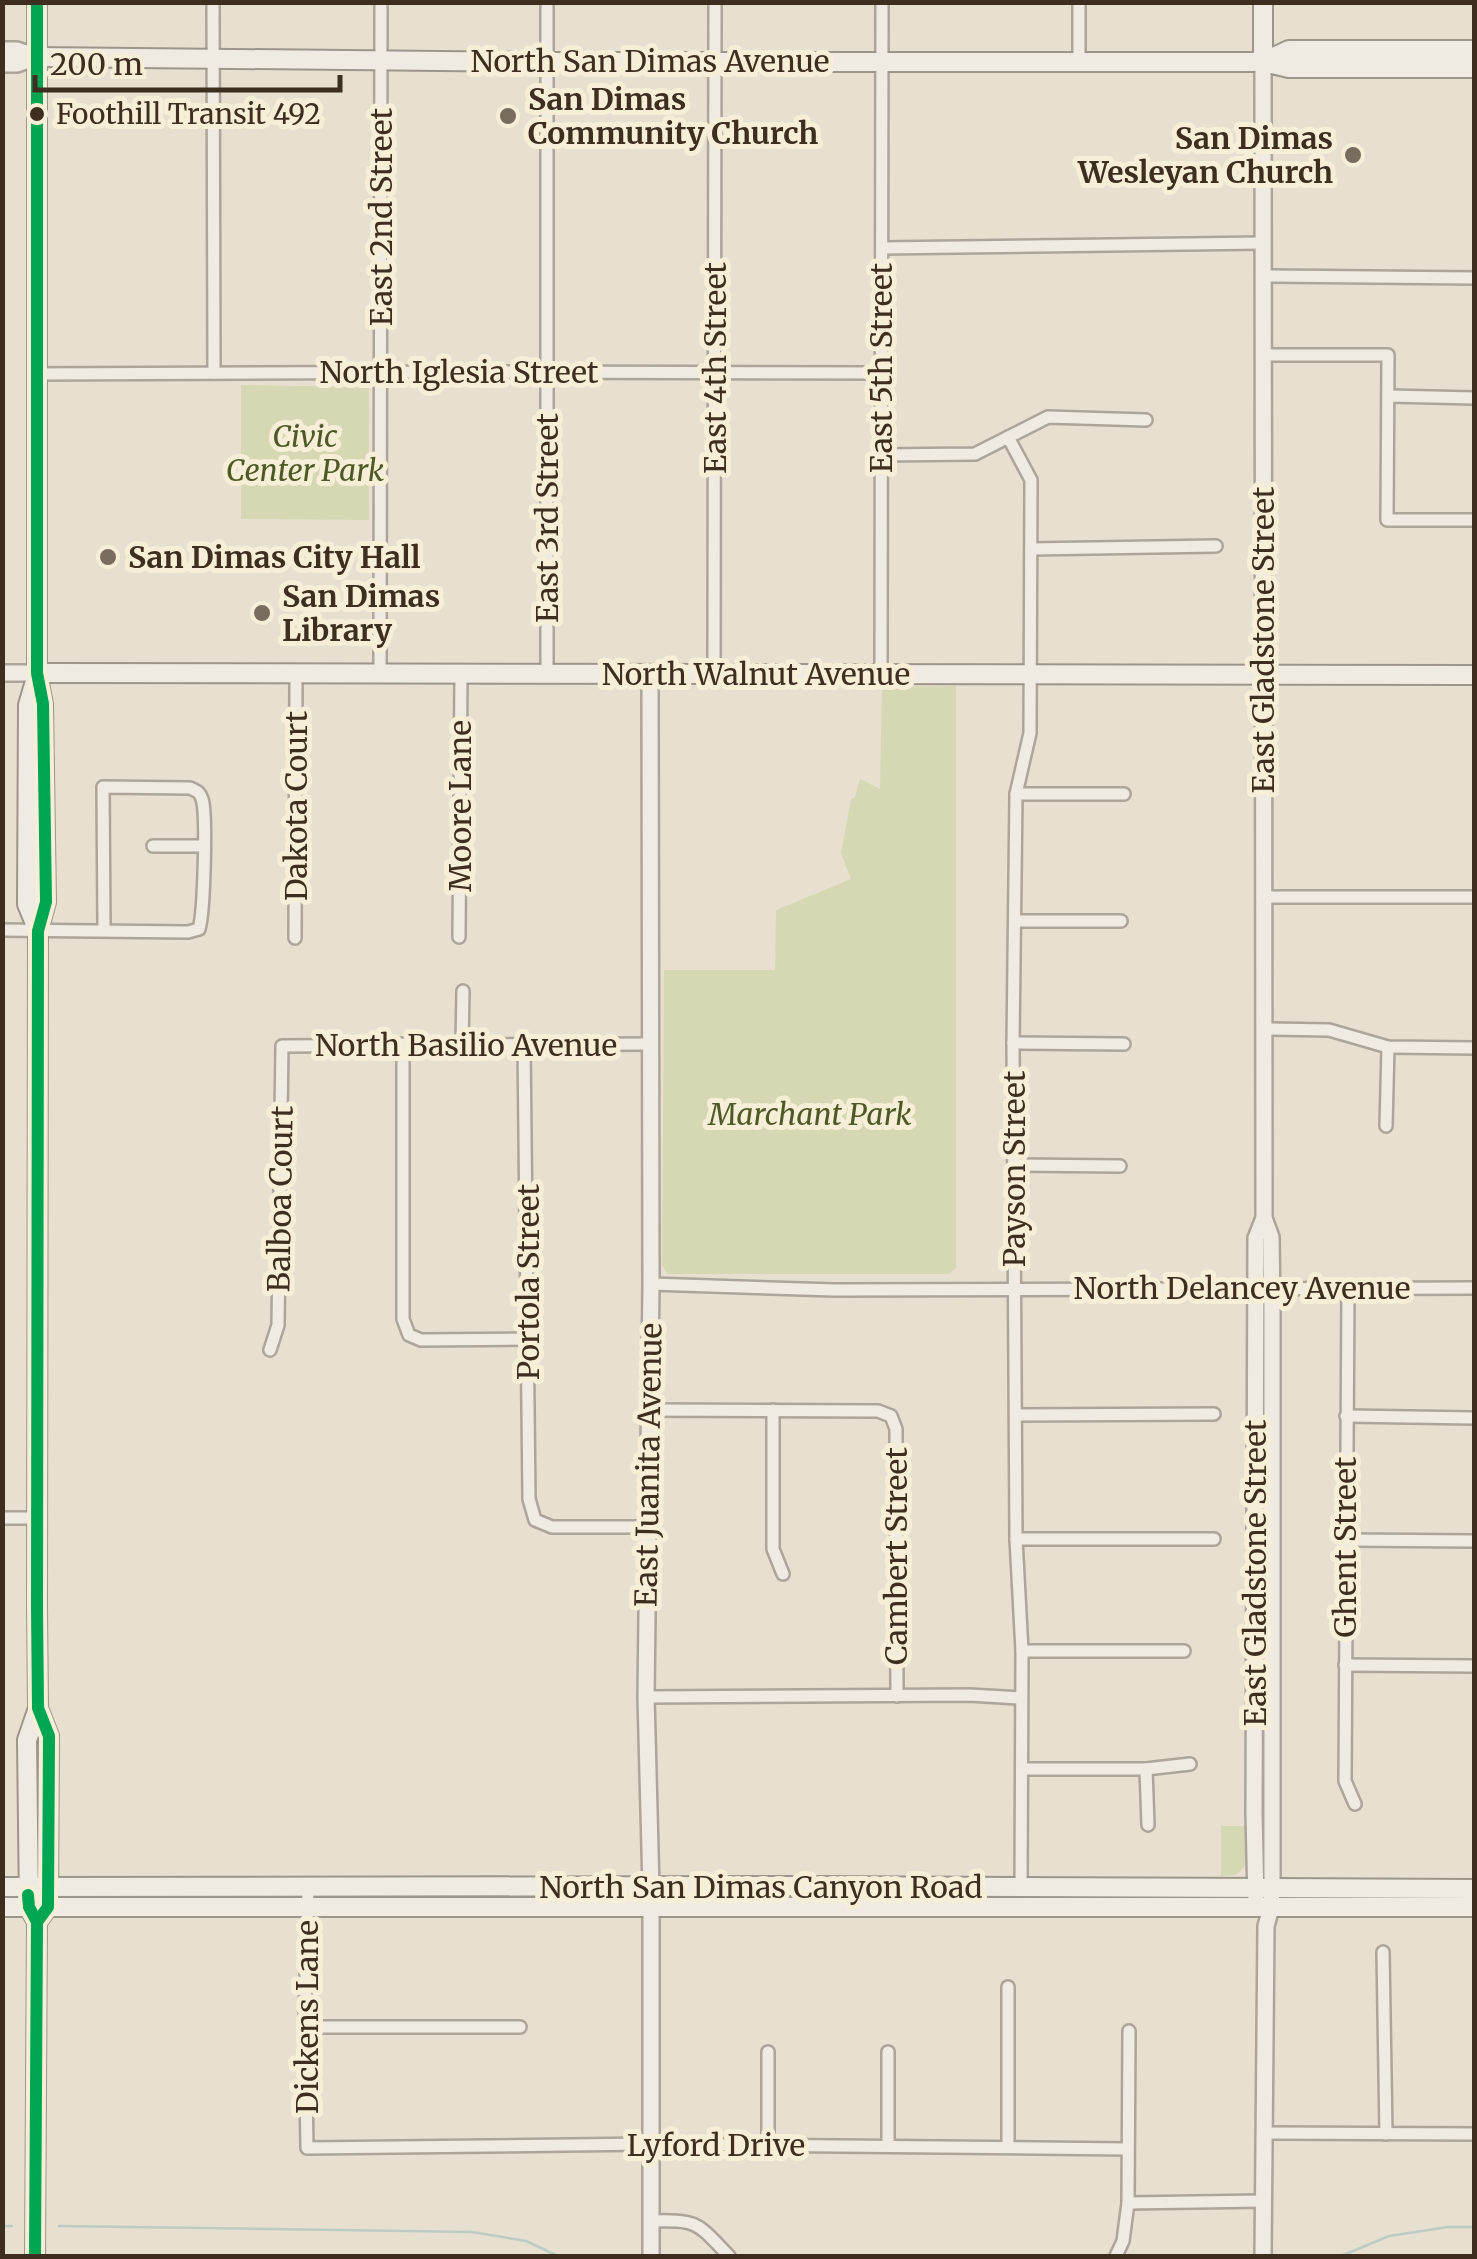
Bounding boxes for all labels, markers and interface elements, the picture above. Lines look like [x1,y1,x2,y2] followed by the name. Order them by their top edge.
[35,30,340,92] scale bar
[470,42,830,80] street label: North San Dimas Avenue
[50,45,143,83] text: 200 m
[528,80,818,152] place label: San Dimas Community Church
[56,96,321,132] place label: Foothill Transit 492
[27,104,47,124] marker: Foothill Transit 492
[497,105,519,127] marker: San Dimas Community Church
[362,108,400,326] street label: East 2nd Street
[1077,119,1333,191] place label: San Dimas Wesleyan Church
[1342,144,1364,166] marker: San Dimas Wesleyan Church
[696,262,734,474] street label: East 4th Street
[862,262,900,473] street label: East 5th Street
[319,353,599,391] street label: North Iglesia Street
[528,413,566,623] street label: East 3rd Street
[226,417,385,489] park label: Civic Center Park
[1244,486,1282,793] street label: East Gladstone Street
[128,538,421,576] place label: San Dimas City Hall
[97,546,119,568] marker: San Dimas City Hall
[282,577,440,649] place label: San Dimas Library
[251,602,273,624] marker: San Dimas Library
[602,655,910,693] street label: North Walnut Avenue
[277,711,315,901] street label: Dakota Court
[441,720,479,892] street label: Moore Lane
[315,1026,617,1064] street label: North Basilio Avenue
[995,1070,1033,1267] street label: Payson Street
[706,1095,912,1133] park label: Marchant Park
[259,1105,301,1293] street label: Balboa Court
[509,1184,547,1380] street label: Portola Street
[1074,1269,1410,1307] street label: North Delancey Avenue
[627,1323,669,1607] street label: East Juanita Avenue
[1236,1419,1274,1726] street label: East Gladstone Street
[877,1447,915,1665] street label: Cambert Street
[1326,1456,1364,1638] street label: Ghent Street
[539,1868,983,1906] street label: North San Dimas Canyon Road
[288,1920,326,2114] street label: Dickens Lane
[627,2126,805,2164] street label: Lyford Drive

